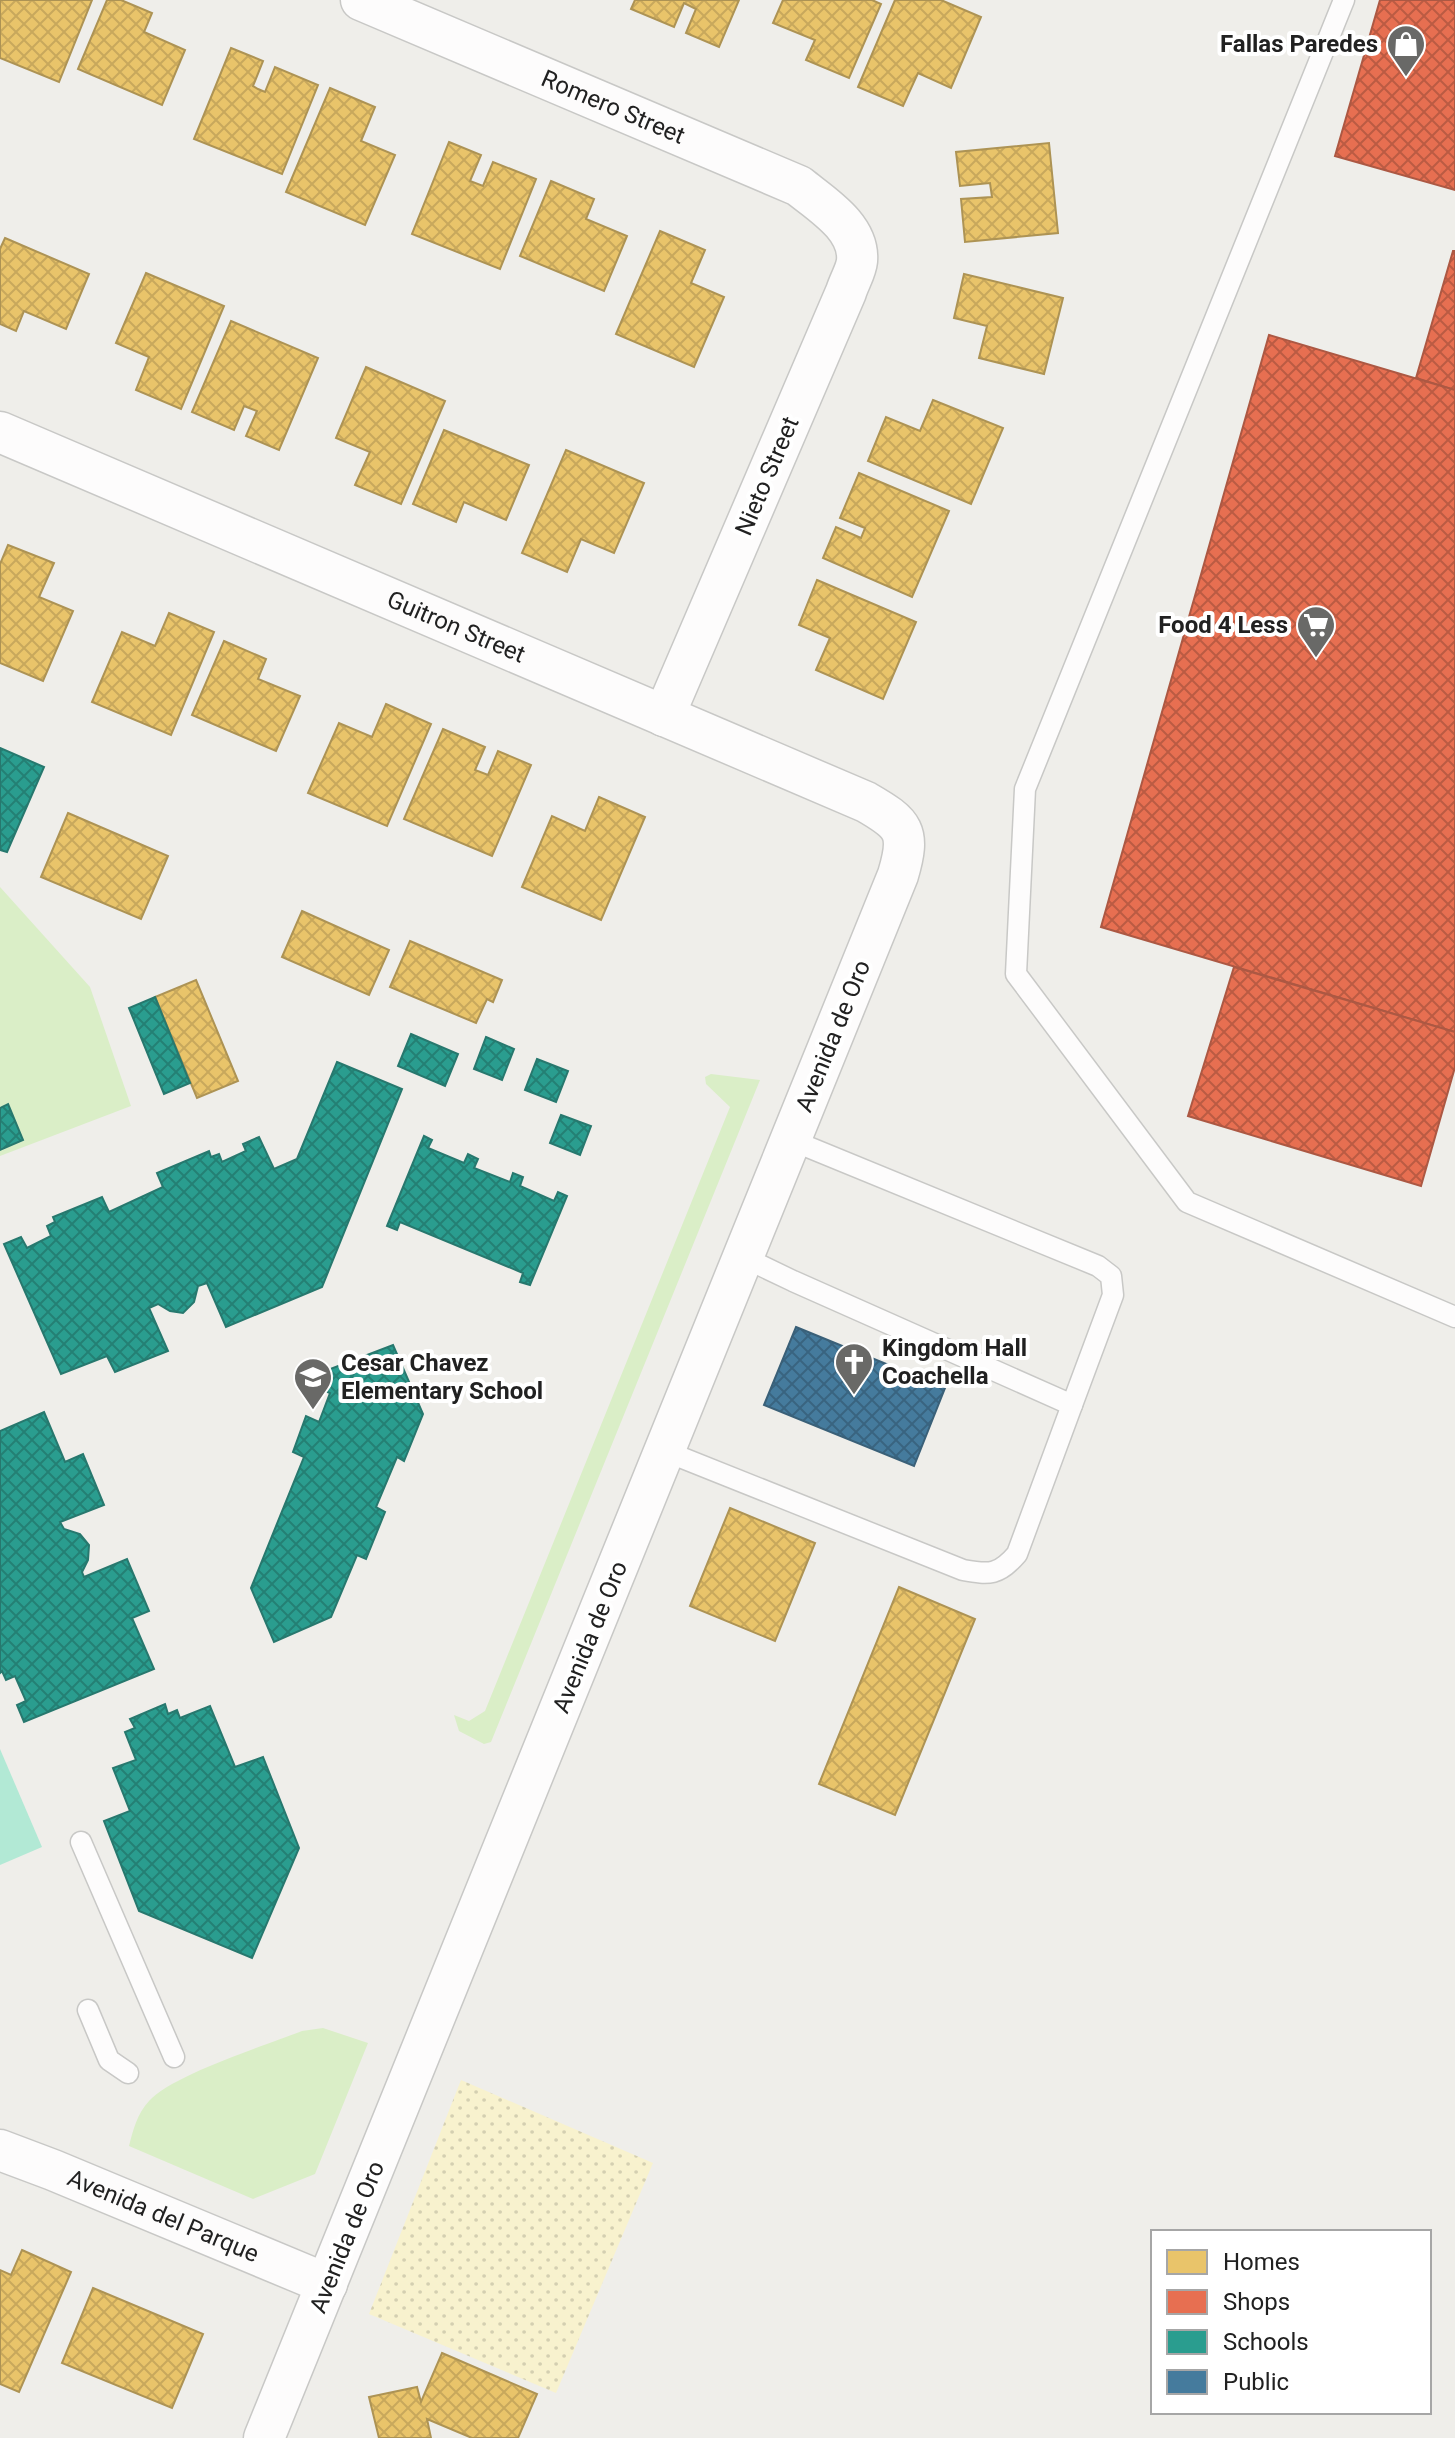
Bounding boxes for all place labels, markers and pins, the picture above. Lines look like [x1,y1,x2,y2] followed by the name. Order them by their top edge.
[1385,23,1427,78] shop icon: Fallas Paredes
[1220,30,1378,58] place label: Fallas Paredes
[1295,604,1337,659] supermarket icon: Food 4 Less
[1158,611,1288,639] place label: Food 4 Less
[882,1334,1027,1390] place label: Kingdom Hall Coachella
[833,1341,875,1396] church icon: Kingdom Hall Coachella
[341,1349,543,1405] place label: Cesar Chavez Elementary School
[292,1356,334,1411] school or university icon: Cesar Chavez Elementary School

